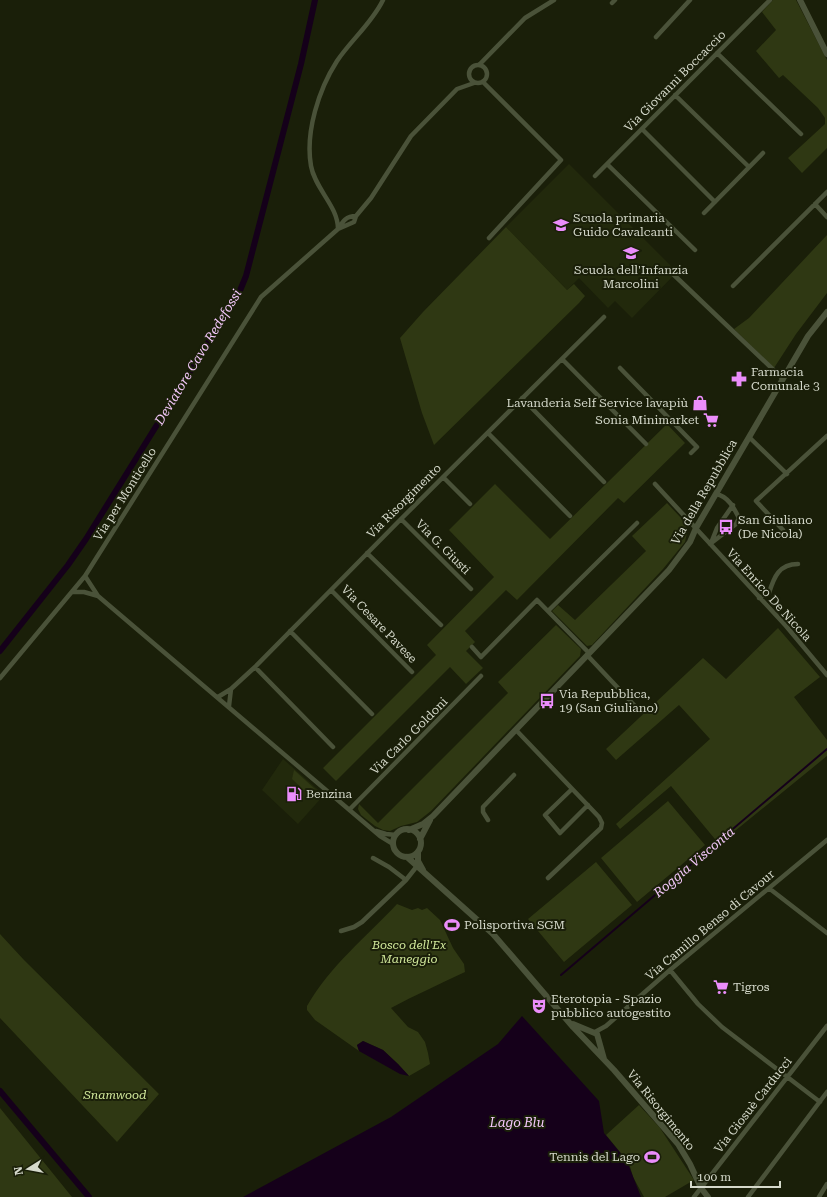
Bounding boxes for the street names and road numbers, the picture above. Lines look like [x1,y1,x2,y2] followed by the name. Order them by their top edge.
[621,27,729,135] street label: Via Giovanni Boccaccio
[668,436,740,547] street label: Via della Repubblica
[91,445,159,543] street label: Via per Monticello
[364,461,444,541] street label: Via Risorgimento
[413,517,473,577] street label: Via G. Giusti
[724,546,815,645] street label: Via Enrico De Nicola
[338,582,420,666] street label: Via Cesare Pavese
[368,694,451,777] street label: Via Carlo Goldoni
[643,867,777,983] street label: Via Camillo Benso di Cavour
[711,1054,795,1156] street label: Via Giosuè Carducci
[624,1067,698,1153] street label: Via Risorgimento

